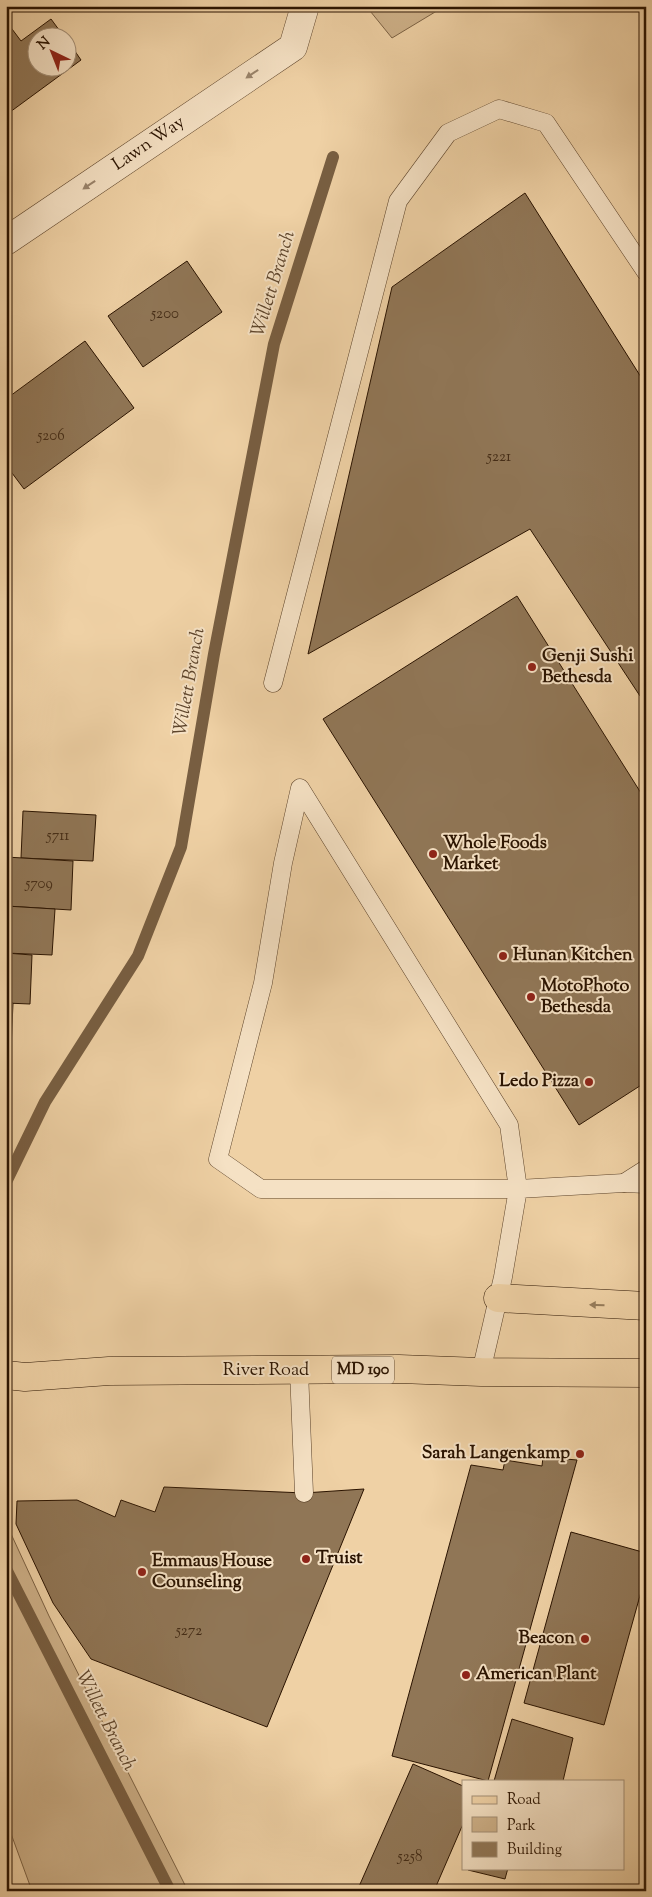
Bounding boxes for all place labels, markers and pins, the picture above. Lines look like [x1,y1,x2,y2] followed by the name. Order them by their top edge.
[542,644,634,691] place label: Genji Sushi Bethesda
[526,661,538,673] marker: Genji Sushi Bethesda
[443,831,547,878] place label: Whole Foods Market
[427,848,439,860] marker: Whole Foods Market
[513,943,633,969] place label: Hunan Kitchen
[497,950,509,962] marker: Hunan Kitchen
[541,974,629,1021] place label: MotoPhoto Bethesda
[525,991,537,1003] marker: MotoPhoto Bethesda
[499,1069,580,1095] place label: Ledo Pizza
[583,1076,595,1088] marker: Ledo Pizza
[422,1441,570,1467] place label: Sarah Langenkamp
[574,1448,586,1460] marker: Sarah Langenkamp
[316,1546,363,1572] place label: Truist
[152,1549,272,1596] place label: Emmaus House Counseling
[300,1553,312,1565] marker: Truist
[136,1566,148,1578] marker: Emmaus House Counseling
[519,1626,575,1652] place label: Beacon
[579,1633,591,1645] marker: Beacon
[476,1662,597,1688] place label: American Plant
[460,1669,472,1681] marker: American Plant

